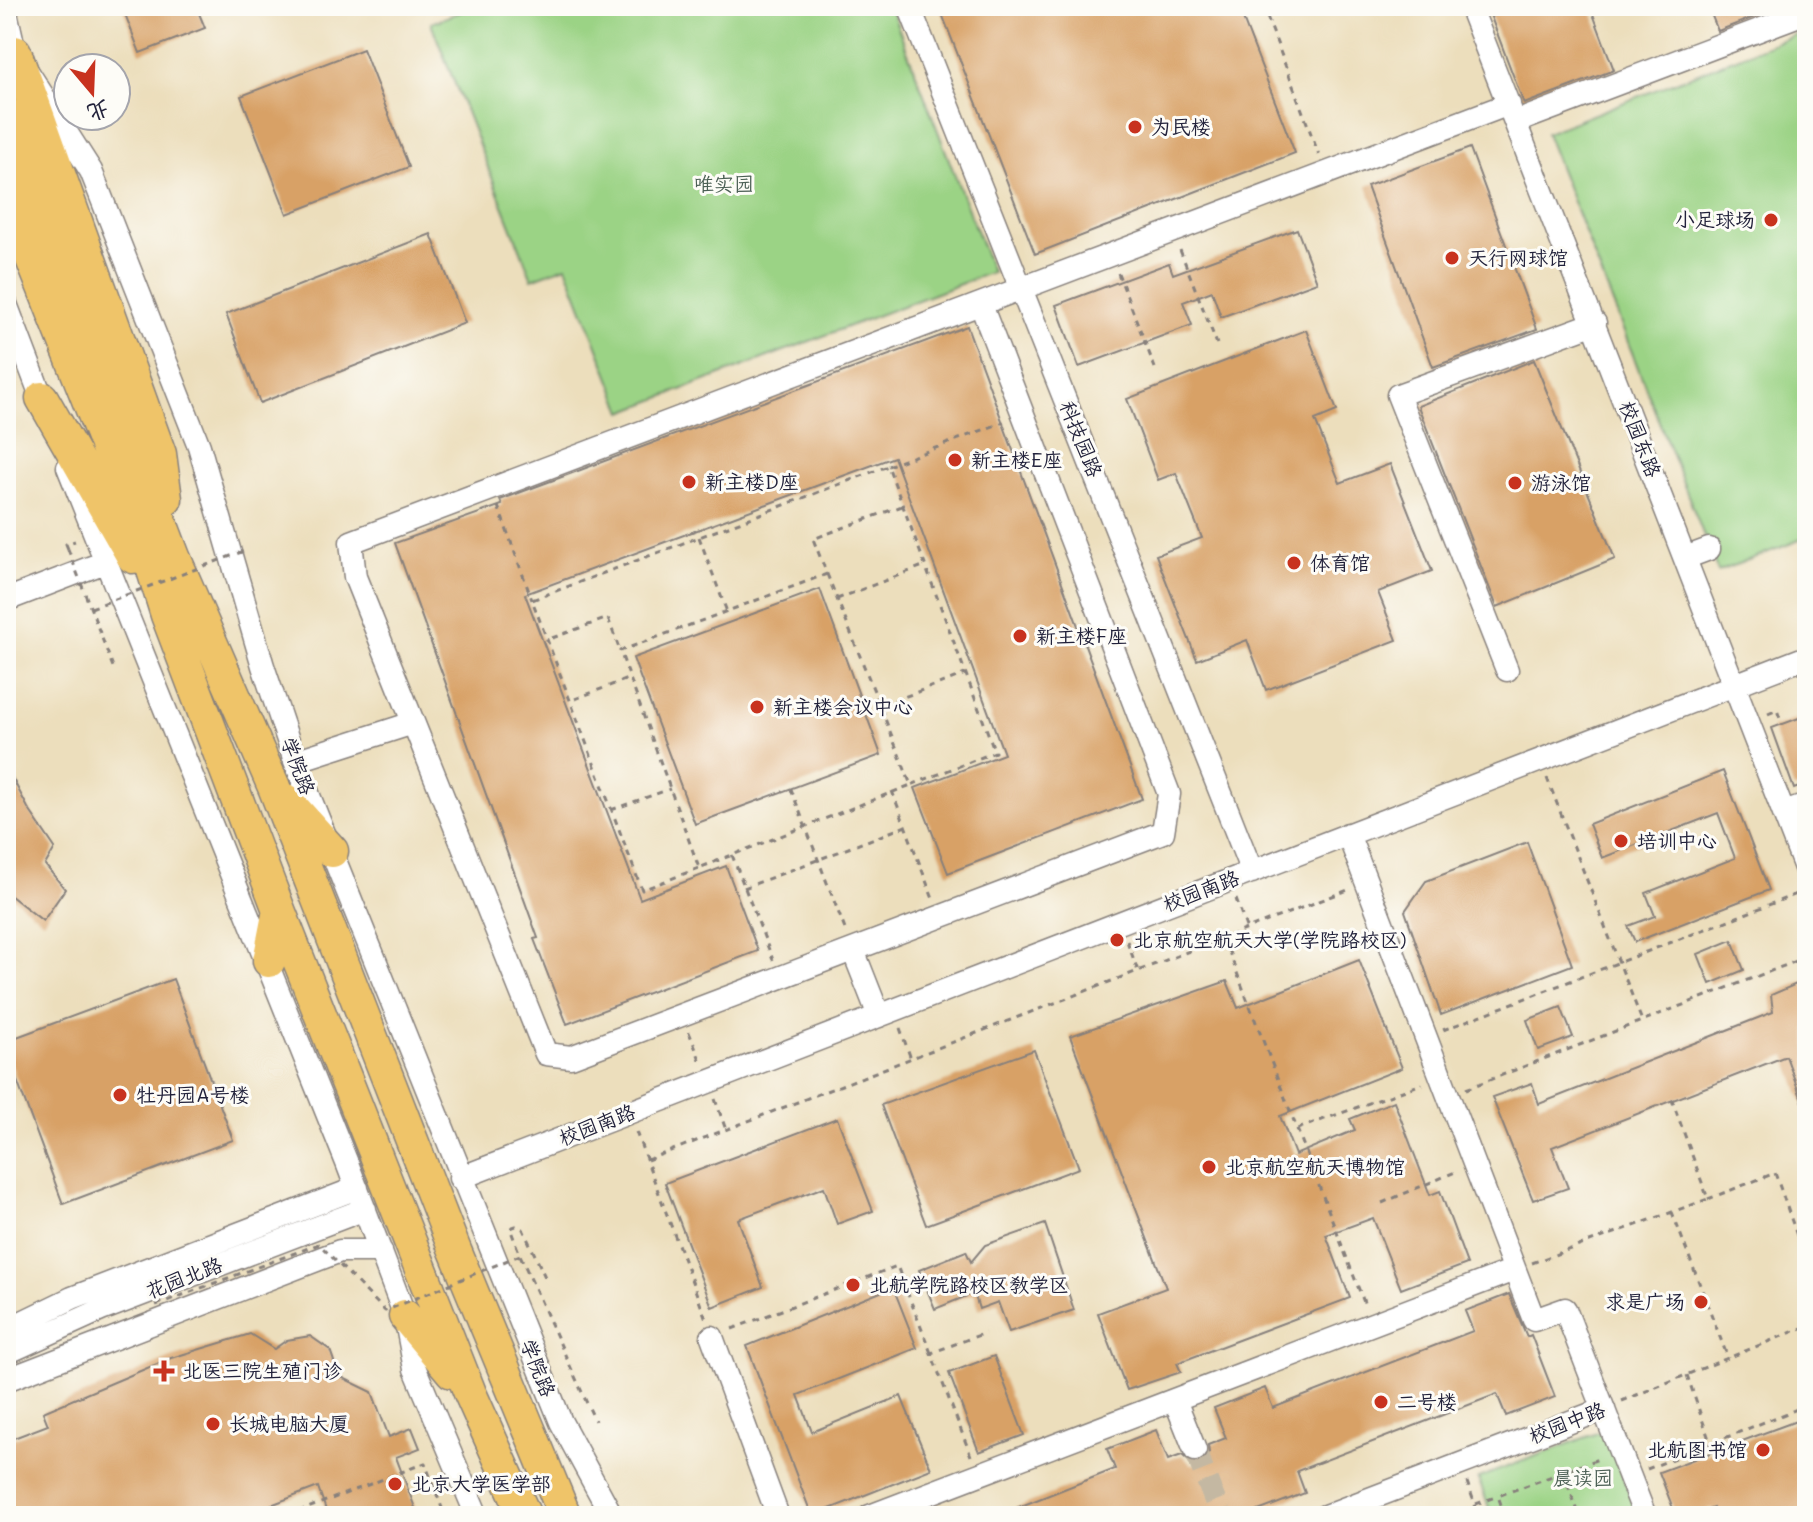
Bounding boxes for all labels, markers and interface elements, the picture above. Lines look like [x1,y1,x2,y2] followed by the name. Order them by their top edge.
[52,52,132,132] north arrow
[84,94,114,129] text: 北
[1151,113,1211,139] place label: 为民楼
[1126,118,1144,136] marker: 为民楼
[694,170,754,196] park label: 唯实园
[1675,206,1755,232] place label: 小足球场
[1762,211,1780,229] marker: 小足球场
[1468,244,1568,270] place label: 天行网球馆
[1443,249,1461,267] marker: 天行网球馆
[1055,397,1109,482] street label: 科技园路
[1614,397,1668,482] street label: 校园东路
[971,446,1062,472] place label: 新主楼E座
[946,451,964,469] marker: 新主楼E座
[705,468,799,494] place label: 新主楼D座
[1531,469,1591,495] place label: 游泳馆
[680,473,698,491] marker: 新主楼D座
[1506,474,1524,492] marker: 游泳馆
[1310,549,1370,575] place label: 体育馆
[1285,554,1303,572] marker: 体育馆
[1036,622,1127,648] place label: 新主楼F座
[1011,627,1029,645] marker: 新主楼F座
[773,693,913,719] place label: 新主楼会议中心
[748,698,766,716] marker: 新主楼会议中心
[276,733,322,799] street label: 学院路
[1637,827,1717,853] place label: 培训中心
[1612,832,1630,850] marker: 培训中心
[1159,863,1244,917] street label: 校园南路
[1133,926,1407,952] place label: 北京航空航天大学(学院路校区)
[1108,931,1126,949] marker: 北京航空航天大学(学院路校区)
[136,1081,250,1107] place label: 牡丹园A号楼
[111,1086,129,1104] marker: 牡丹园A号楼
[555,1097,640,1151] street label: 校园南路
[1225,1153,1405,1179] place label: 北京航空航天博物馆
[1200,1158,1218,1176] marker: 北京航空航天博物馆
[142,1250,227,1304] street label: 花园北路
[869,1271,1069,1297] place label: 北航学院路校区教学区
[844,1276,862,1294] marker: 北航学院路校区教学区
[1605,1288,1685,1314] place label: 求是广场
[1692,1293,1710,1311] marker: 求是广场
[516,1335,563,1401] street label: 学院路
[182,1357,342,1383] place label: 北医三院生殖门诊
[153,1360,175,1382] marker: 北医三院生殖门诊
[1397,1388,1457,1414] place label: 二号楼
[1372,1393,1390,1411] marker: 二号楼
[1525,1395,1610,1449] street label: 校园中路
[229,1410,349,1436] place label: 长城电脑大厦
[204,1415,222,1433] marker: 长城电脑大厦
[1647,1436,1747,1462] place label: 北航图书馆
[1754,1441,1772,1459] marker: 北航图书馆
[1553,1464,1613,1490] park label: 晨读园
[411,1470,551,1496] place label: 北京大学医学部
[386,1475,404,1493] marker: 北京大学医学部

